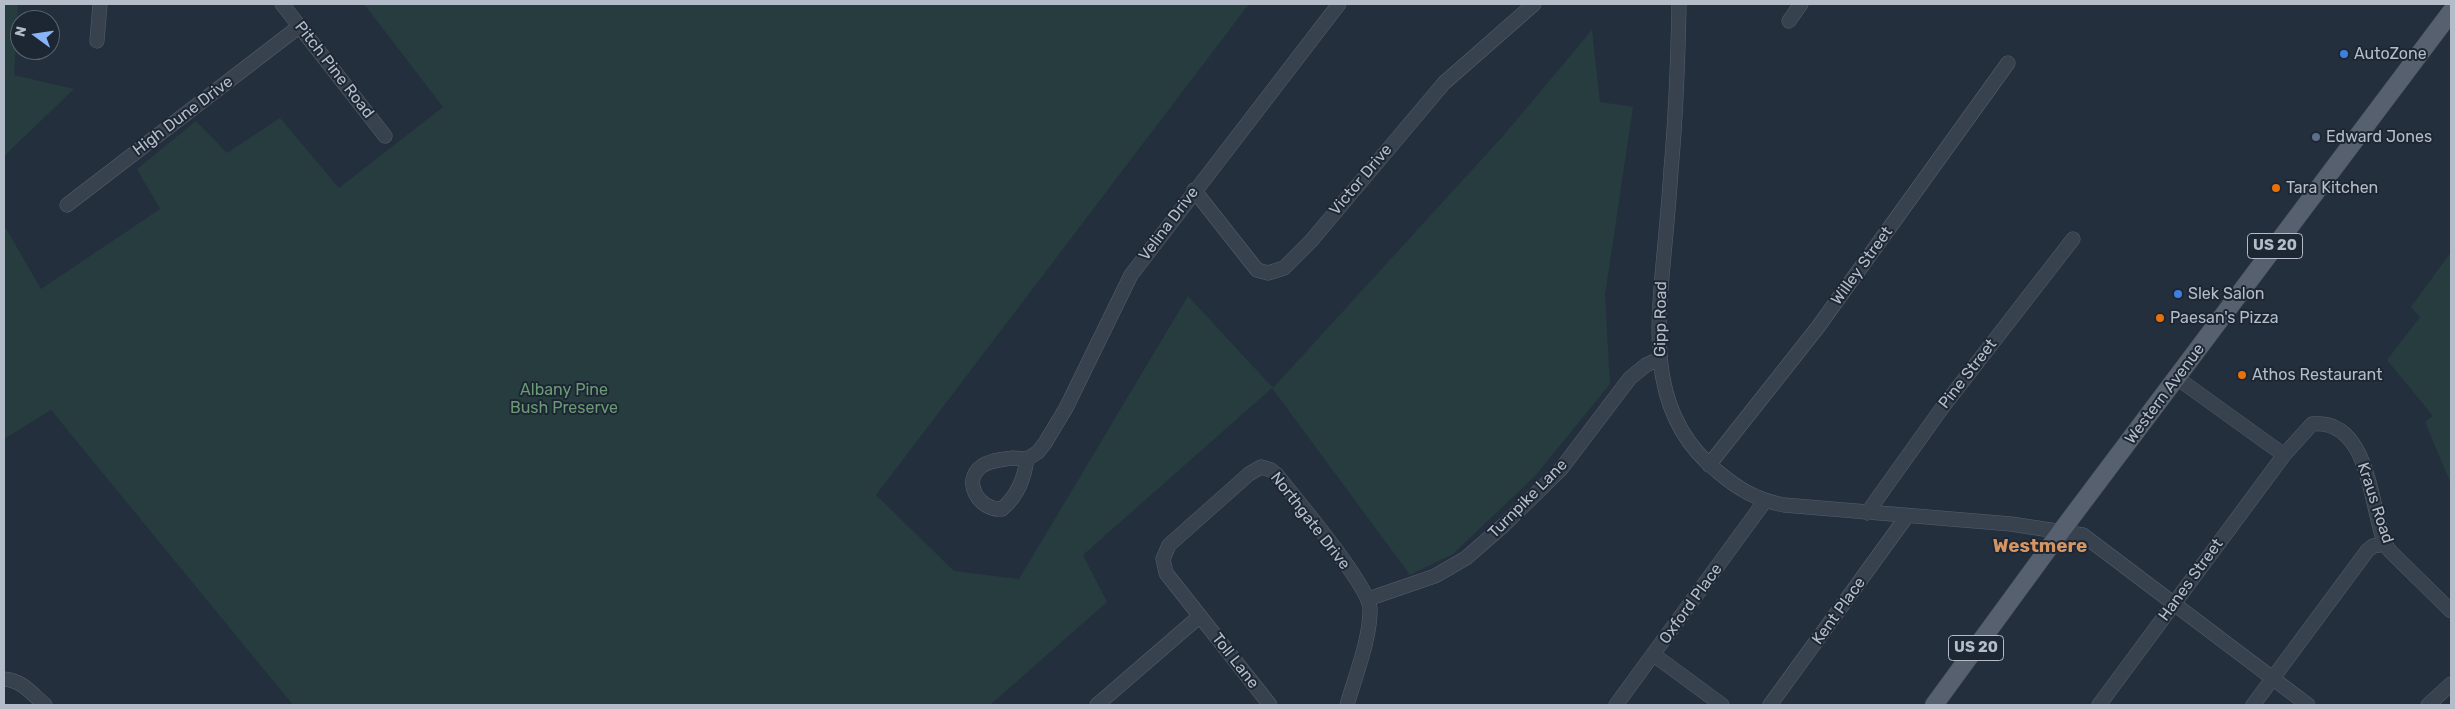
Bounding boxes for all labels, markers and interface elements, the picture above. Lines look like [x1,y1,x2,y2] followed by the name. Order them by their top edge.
[10,10,60,60] north arrow
[290,18,378,122] street label: Pitch Pine Road
[11,25,30,38] text: N
[2354,44,2427,64] place label: AutoZone
[2338,48,2350,60] marker: AutoZone
[129,72,237,160] street label: High Dune Drive
[2326,127,2432,147] place label: Edward Jones
[2310,131,2322,143] marker: Edward Jones
[1326,140,1396,220] street label: Victor Drive
[2286,178,2378,198] place label: Tara Kitchen
[2270,182,2282,194] marker: Tara Kitchen
[1135,183,1203,265] street label: Velina Drive
[1827,223,1897,309] street label: Willey Street
[2248,234,2302,258] road number: US 20
[1651,281,1671,357] street label: Gipp Road
[2188,284,2265,304] place label: Slek Salon
[2172,288,2184,300] marker: Slek Salon
[2170,308,2279,328] place label: Paesan's Pizza
[2154,312,2166,324] marker: Paesan's Pizza
[1935,335,2001,413] street label: Pine Street
[2121,340,2209,448] street label: Western Avenue
[2252,365,2382,385] place label: Athos Restaurant
[2236,369,2248,381] marker: Athos Restaurant
[510,380,618,418] park label: Albany Pine Bush Preserve
[1484,455,1572,543] street label: Turnpike Lane
[2353,460,2397,546] street label: Kraus Road
[1266,468,1354,574] street label: Northgate Drive
[2155,535,2227,625] street label: Hanes Street
[1993,536,2087,558] district label: Westmere
[1655,560,1727,648] street label: Oxford Place
[1808,574,1870,648] street label: Kent Place
[1207,629,1263,693] street label: Toll Lane
[1948,636,2004,660] road number: US 20

